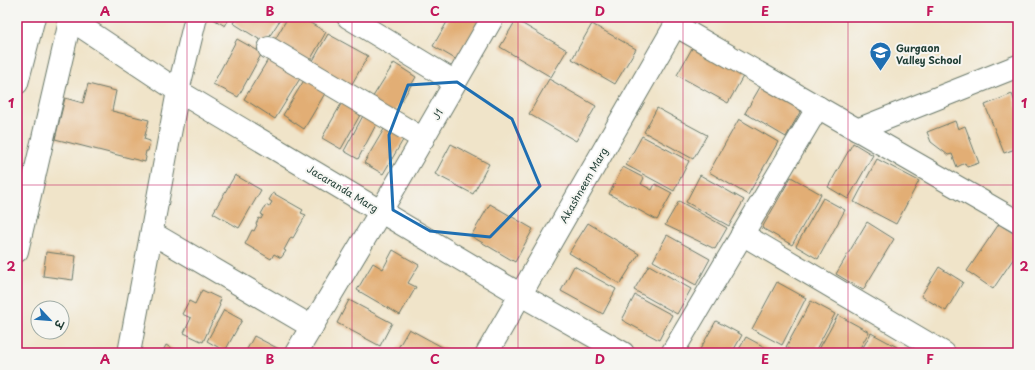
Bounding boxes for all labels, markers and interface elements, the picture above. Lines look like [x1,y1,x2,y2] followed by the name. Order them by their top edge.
[100,1,110,20] text: A
[266,1,275,20] text: B
[430,1,440,20] text: C
[595,1,605,20] text: D
[761,1,769,20] text: E
[926,1,934,20] text: F
[868,40,894,73] school or university icon: Gurgaon Valley School
[896,40,961,67] place label: Gurgaon Valley School
[8,93,14,112] text: 1
[1021,93,1027,112] text: 1
[428,106,446,122] street label: J1
[555,144,611,226] street label: Akashneem Marg
[305,161,382,215] street label: Jacaranda Marg
[6,256,16,275] text: 2
[1019,256,1029,275] text: 2
[30,300,70,340] north arrow
[49,317,69,333] text: उ
[100,349,110,368] text: A
[266,349,275,368] text: B
[430,349,440,368] text: C
[595,349,605,368] text: D
[761,349,769,368] text: E
[926,349,934,368] text: F

